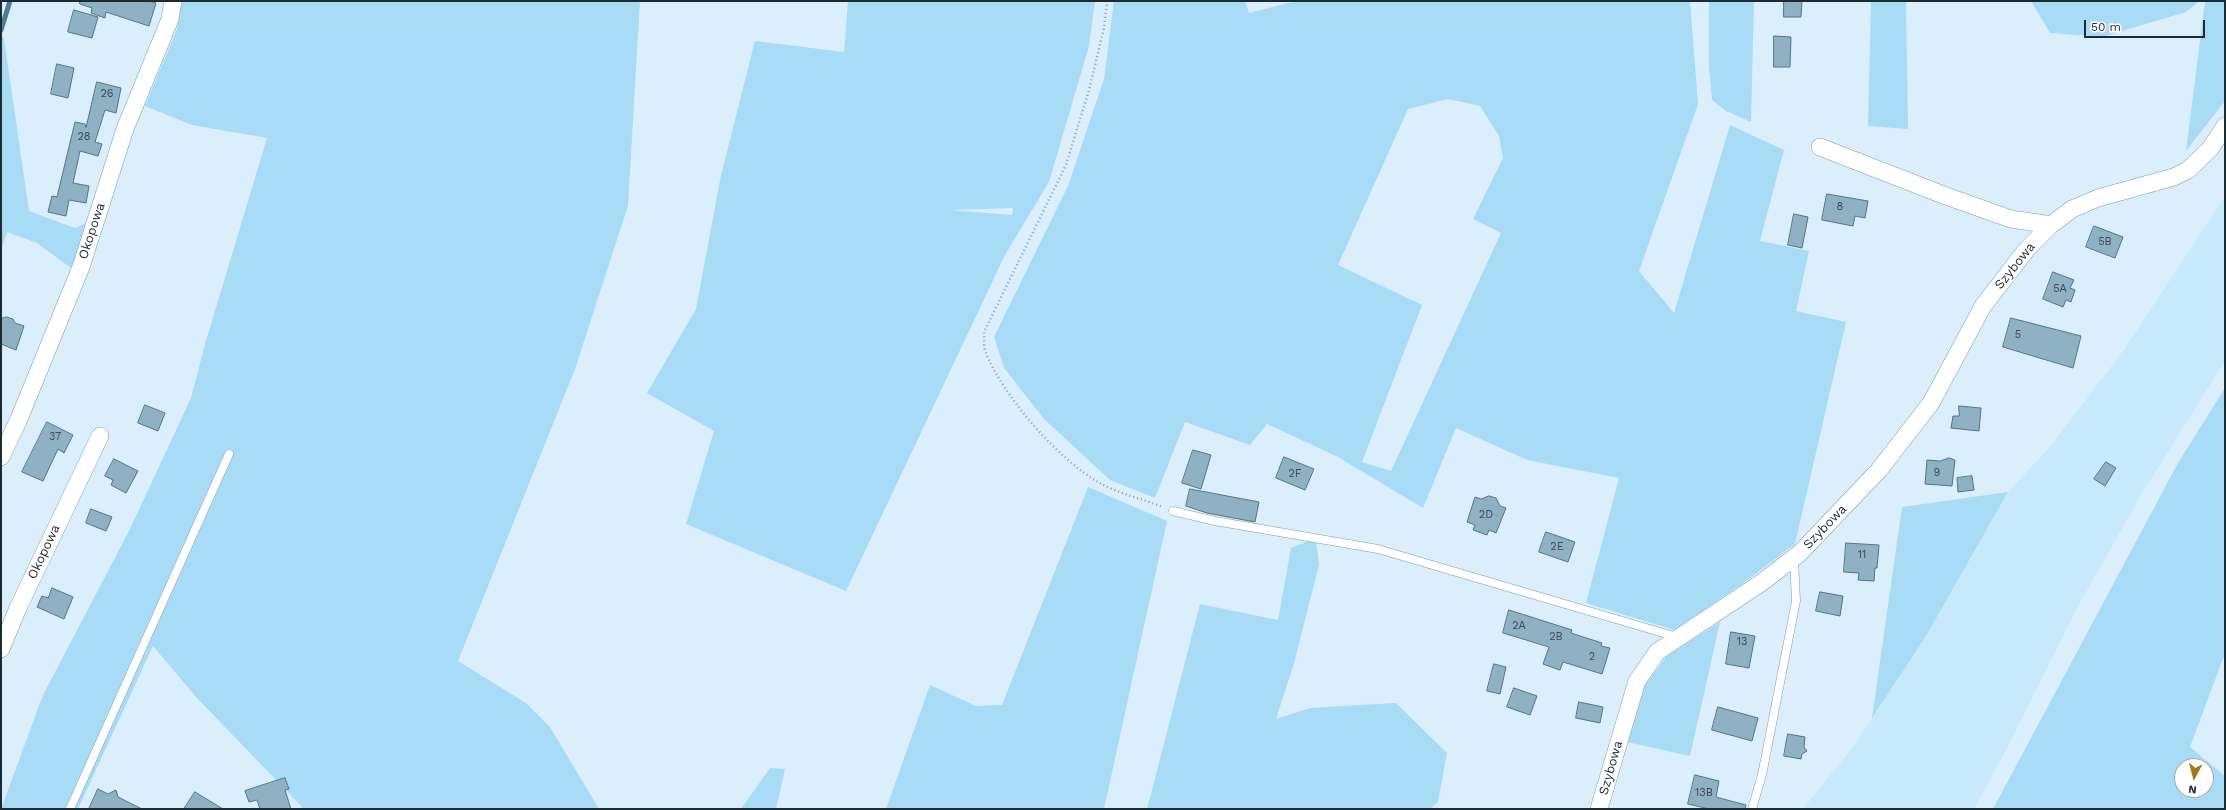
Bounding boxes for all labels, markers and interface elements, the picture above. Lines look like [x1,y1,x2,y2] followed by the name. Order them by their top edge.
[2086,12,2207,38] scale bar
[2091,20,2121,34] text: 50 m
[100,87,114,101] house number: 26
[77,130,91,144] house number: 28
[1837,200,1843,214] house number: 8
[76,201,108,261] street label: Okopowa
[2098,235,2112,249] house number: 5B
[1991,239,2039,293] street label: Szybowa
[2053,282,2067,296] house number: 5A
[2015,328,2021,342] house number: 5
[49,430,61,444] house number: 37
[1934,466,1940,480] house number: 9
[1288,467,1302,481] house number: 2F
[1800,502,1850,552] street label: Szybowa
[1479,508,1493,522] house number: 2D
[25,522,63,582] street label: Okopowa
[1550,540,1564,554] house number: 2E
[1858,548,1866,562] house number: 11
[1512,619,1526,633] house number: 2A
[1549,630,1563,644] house number: 2B
[1737,635,1747,649] house number: 13
[1589,650,1595,664] house number: 2
[1596,739,1626,797] street label: Szybowa
[2174,758,2214,798] north arrow
[2188,782,2197,796] text: N
[1695,786,1713,800] house number: 13B

